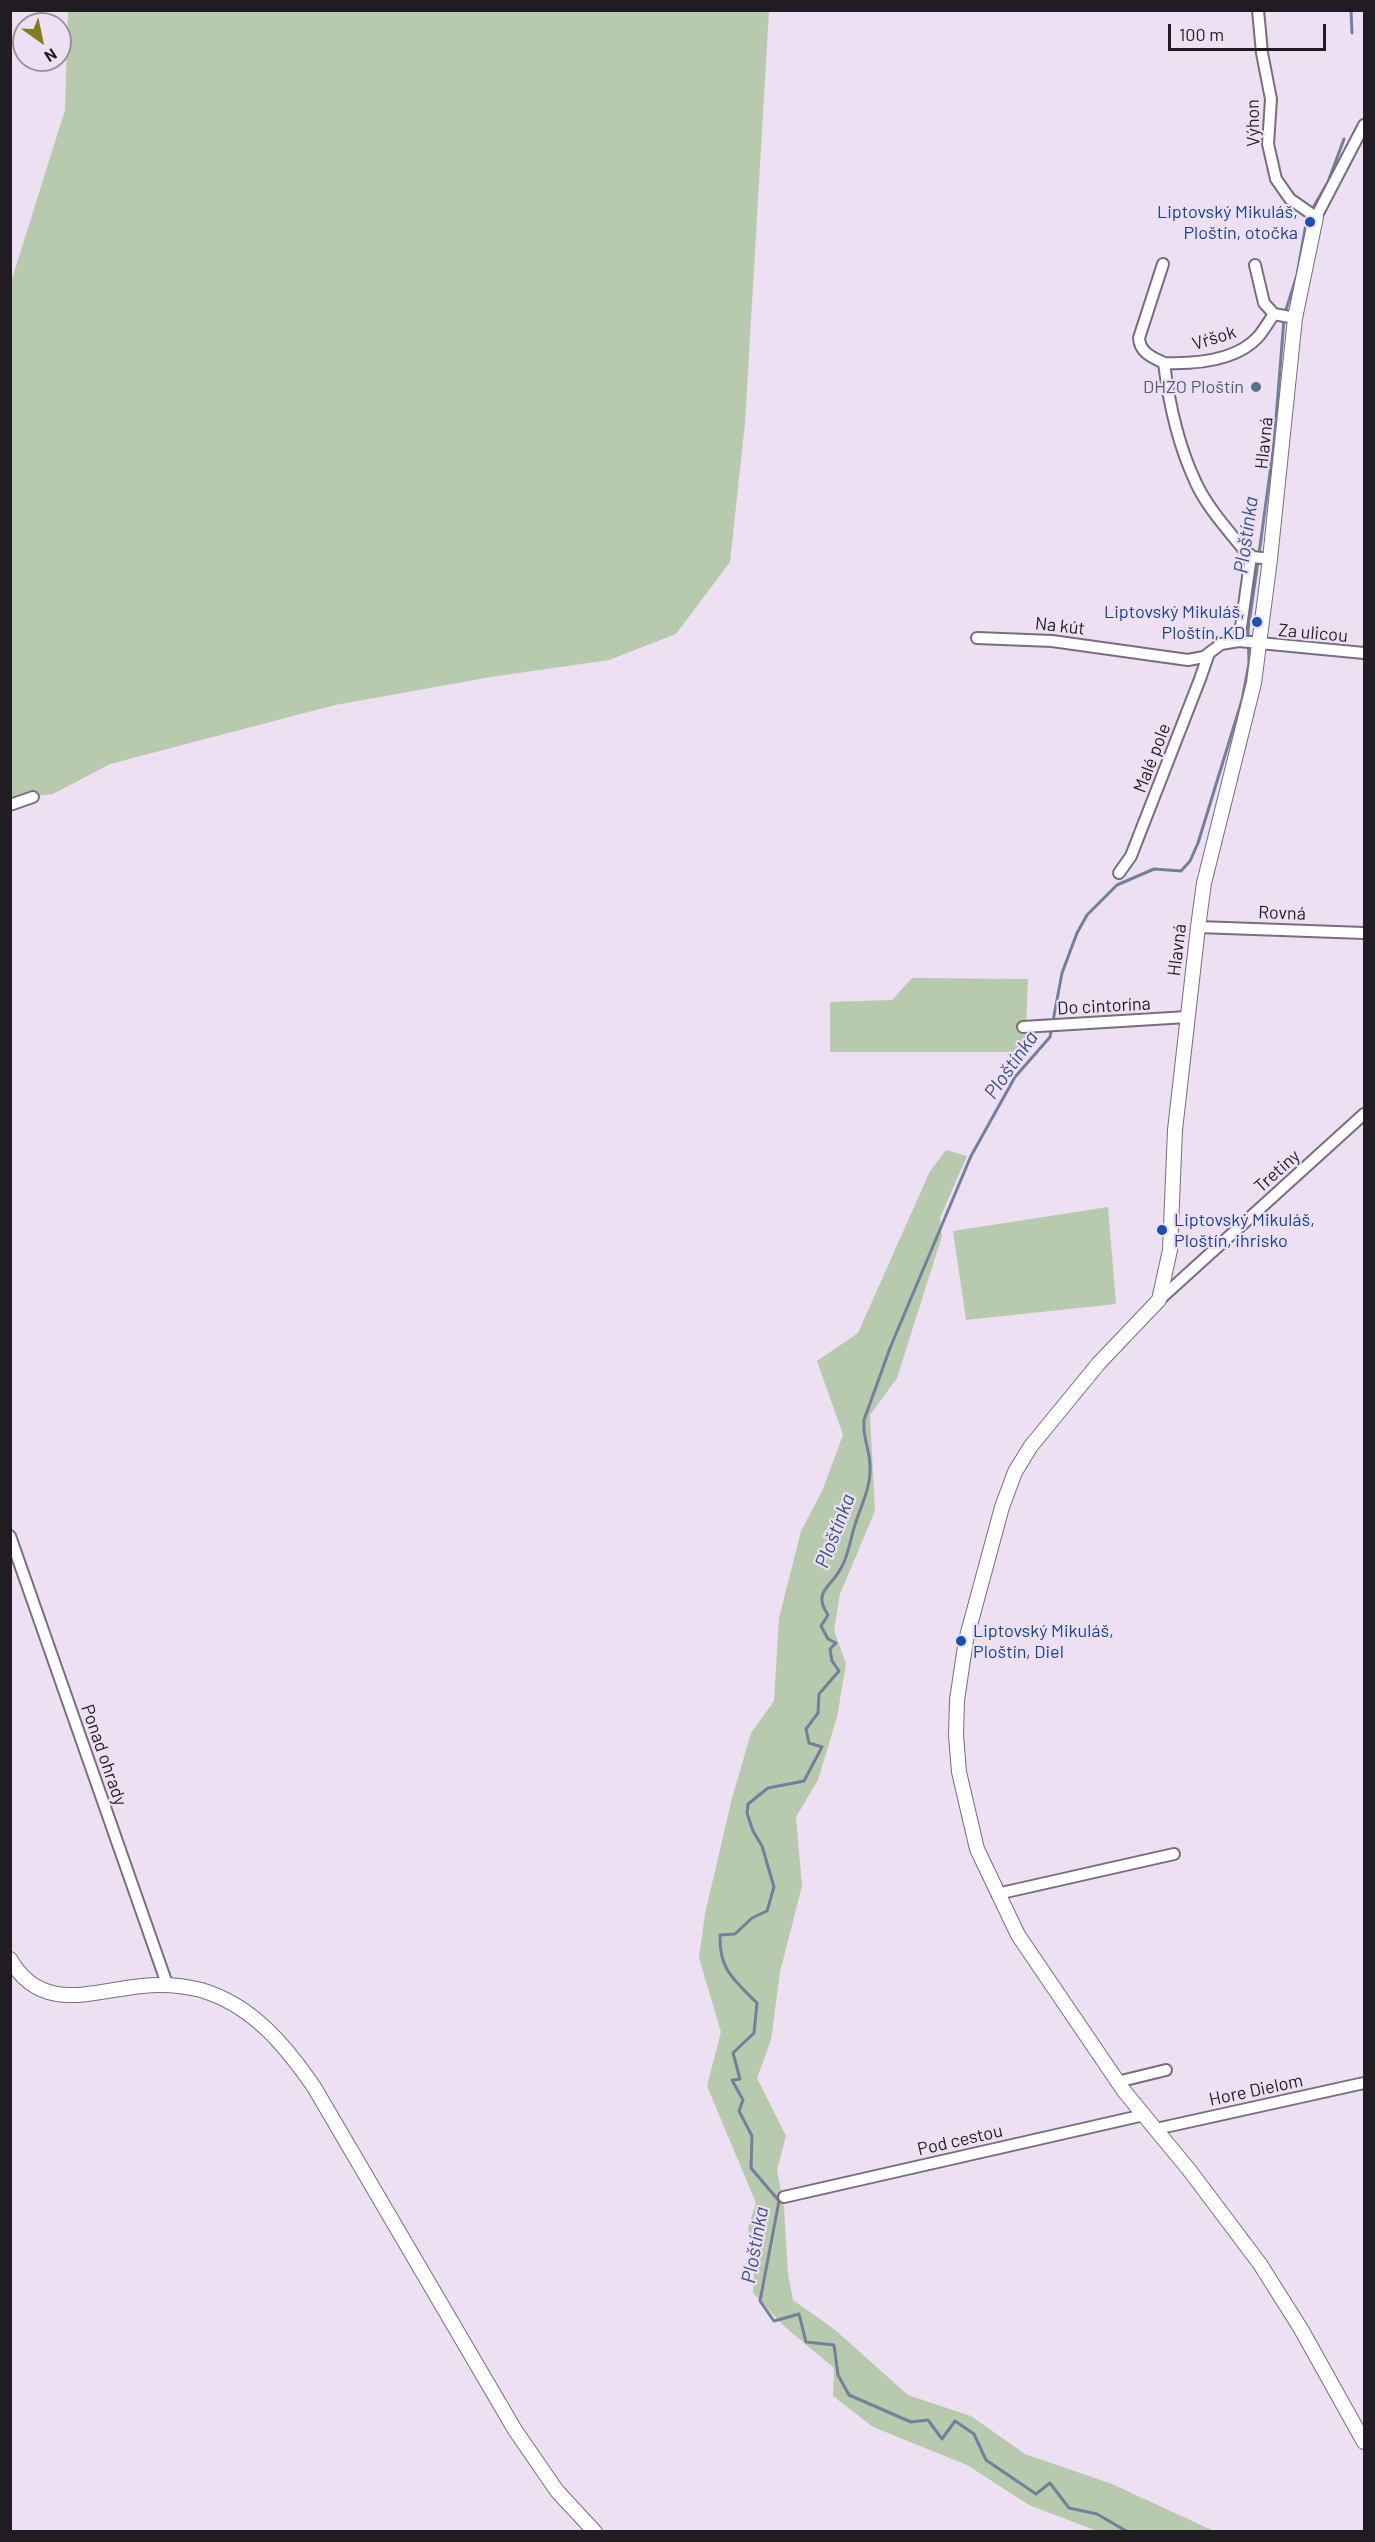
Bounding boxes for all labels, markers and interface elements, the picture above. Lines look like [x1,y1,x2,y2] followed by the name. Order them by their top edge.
[12,12,72,72] north arrow
[1171,12,1328,50] scale bar
[1179,23,1224,45] text: 100 m
[41,45,61,67] text: N
[1242,99,1264,147] street label: Výhon
[1157,201,1298,244] place label: Liptovský Mikuláš, Ploštín, otočka
[1303,215,1317,229] marker: Liptovský Mikuláš, Ploštín, otočka
[1190,321,1238,355] street label: Vŕšok
[1143,376,1244,398] place label: DHZO Ploštín
[1249,380,1263,394] marker: DHZO Ploštín
[1251,416,1277,470] street label: Hlavná
[1229,495,1263,575] water label: Ploštínka
[1104,601,1245,644] place label: Liptovský Mikuláš, Ploštín, KD
[1034,613,1086,639] street label: Na kút
[1250,615,1264,629] marker: Liptovský Mikuláš, Ploštín, KD
[1277,619,1349,647] street label: Za ulicou
[1129,720,1175,796] street label: Malé pole
[1258,901,1306,925] street label: Rovná
[1163,923,1191,977] street label: Hlavná
[1057,993,1151,1019] street label: Do cintorína
[979,1026,1043,1104] water label: Ploštínka
[1250,1145,1304,1197] street label: Tretiny
[1174,1209,1315,1252] place label: Liptovský Mikuláš, Ploštín, ihrisko
[1155,1223,1169,1237] marker: Liptovský Mikuláš, Ploštín, ihrisko
[810,1491,860,1571] water label: Ploštínka
[973,1620,1114,1662] place label: Liptovský Mikuláš, Ploštín, Diel
[954,1634,968,1648] marker: Liptovský Mikuláš, Ploštín, Diel
[77,1701,131,1809] street label: Ponad ohrady
[1207,2070,1305,2110] street label: Hore Dielom
[915,2120,1005,2160] street label: Pod cestou
[736,2205,774,2285] water label: Ploštínka

